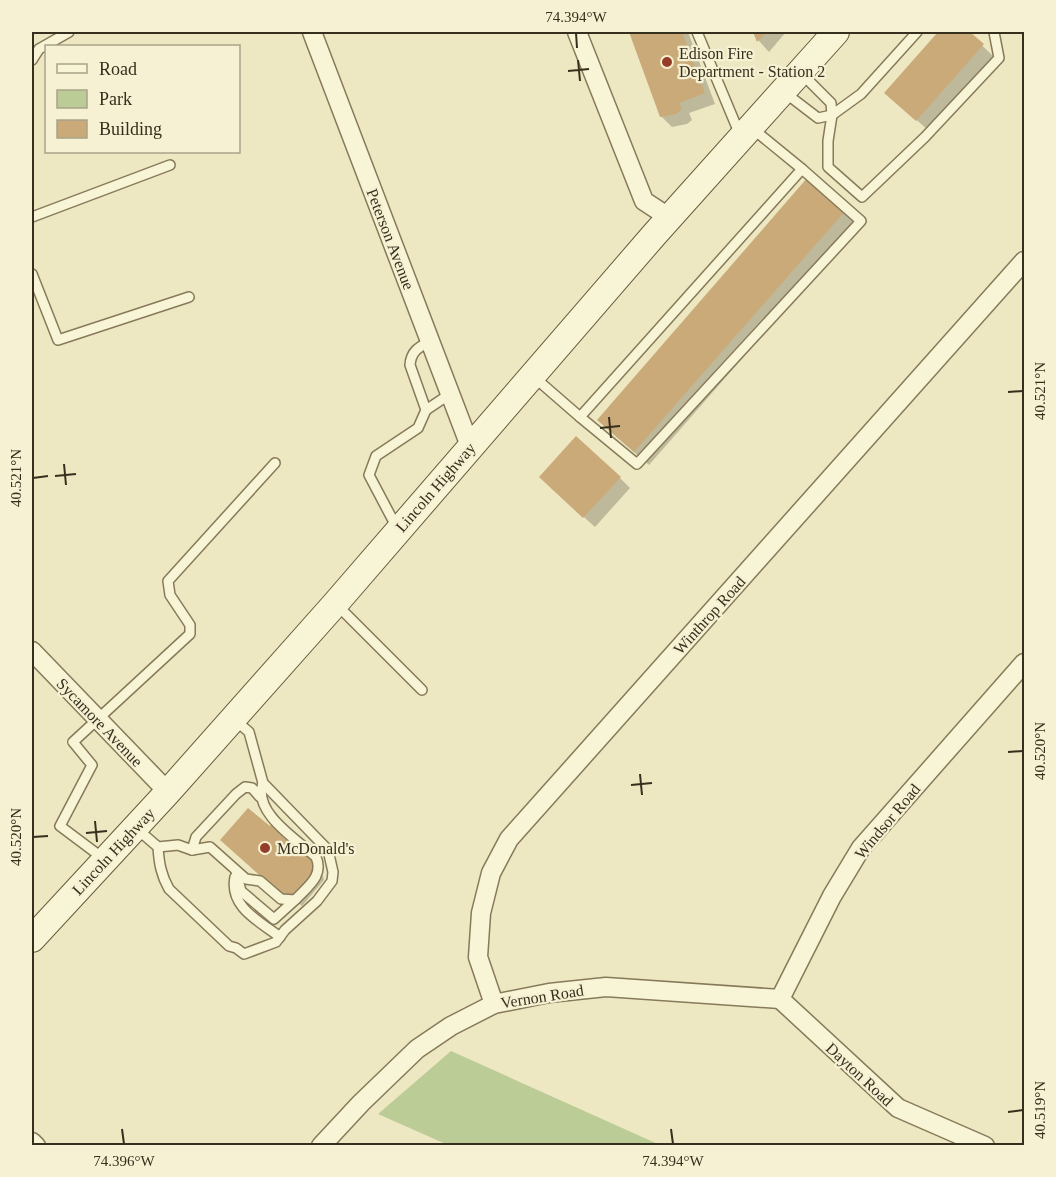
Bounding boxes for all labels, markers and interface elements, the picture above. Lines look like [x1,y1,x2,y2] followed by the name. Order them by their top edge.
[545,9,608,25] text: 74.394°W
[45,45,240,153] legend
[679,45,825,81] place label: Edison Fire Department - Station 2
[660,55,674,69] marker: Edison Fire Department - Station 2
[99,59,137,79] text: Road
[99,89,132,109] text: Park
[99,119,162,139] text: Building
[363,186,418,292] street label: Peterson Avenue
[1032,362,1048,420] text: 40.521°N
[392,439,479,536] street label: Lincoln Highway
[8,449,24,507] text: 40.521°N
[670,573,749,658] street label: Winthrop Road
[53,675,146,771] street label: Sycamore Avenue
[1032,722,1048,780] text: 40.520°N
[851,781,924,862] street label: Windsor Road
[69,804,159,899] street label: Lincoln Highway
[8,808,24,866] text: 40.520°N
[277,840,355,857] place label: McDonald's
[258,841,272,855] marker: McDonald's
[499,982,585,1011] street label: Vernon Road
[822,1039,896,1110] street label: Dayton Road
[1032,1081,1048,1139] text: 40.519°N
[93,1153,156,1169] text: 74.396°W
[642,1153,705,1169] text: 74.394°W

